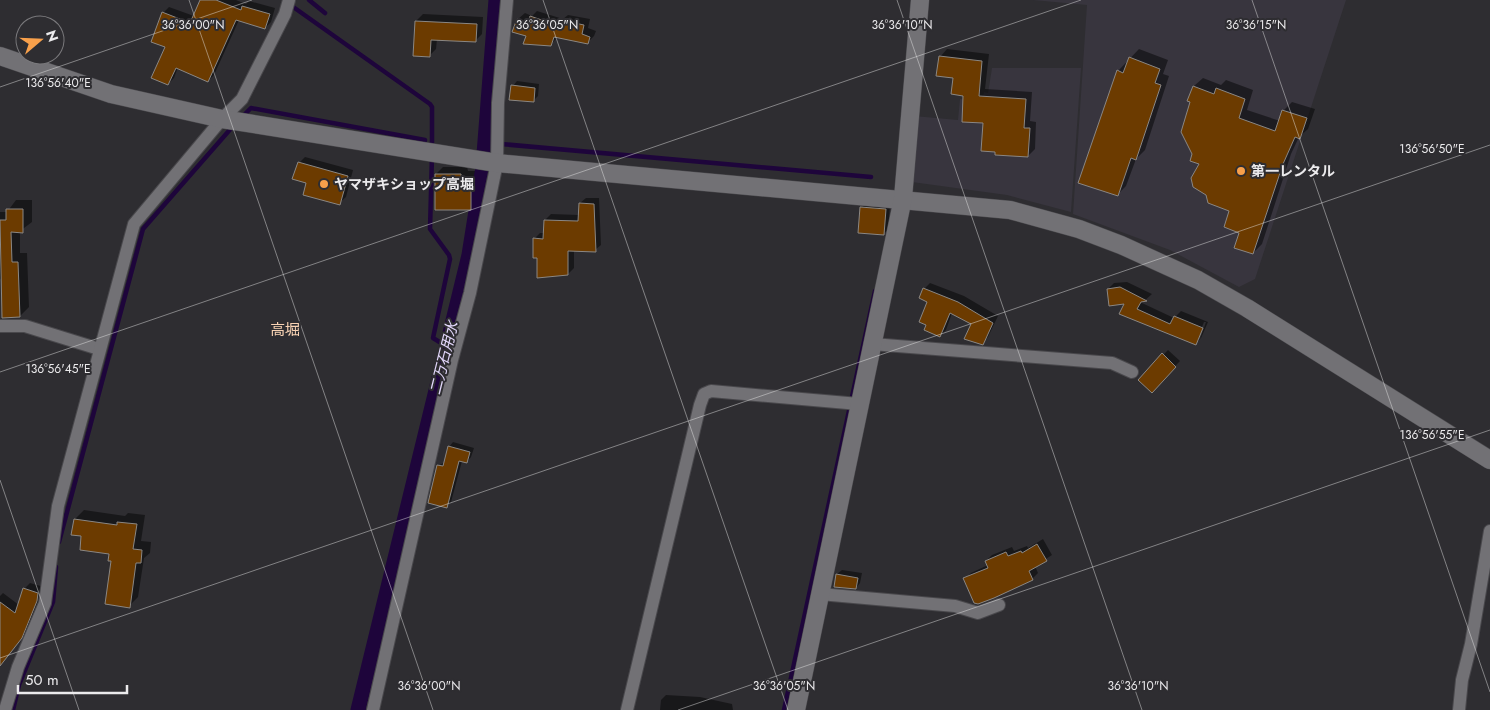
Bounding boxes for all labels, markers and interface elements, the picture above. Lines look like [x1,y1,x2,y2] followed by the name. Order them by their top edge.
[15,15,65,65] north arrow
[162,16,224,34] text: 36°36'00"N
[516,16,578,34] text: 36°36'05"N
[871,16,933,34] text: 36°36'10"N
[1226,16,1286,34] text: 36°36'15"N
[41,27,64,44] text: N
[25,74,91,92] text: 136°56'40"E
[1399,140,1465,158] text: 136°56'50"E
[1251,161,1335,181] place label: 第一レンタル
[1235,165,1247,177] marker: 第一レンタル
[334,174,474,194] place label: ヤマザキショップ高堀
[318,178,330,190] marker: ヤマザキショップ高堀
[424,317,464,397] water label: 二万石用水
[270,319,300,341] district label: 高堀
[25,360,91,378] text: 136°56'45"E
[1399,426,1465,444] text: 136°56'55"E
[18,662,126,694] scale bar
[25,669,59,691] text: 50 m
[398,677,460,695] text: 36°36'00"N
[753,677,815,695] text: 36°36'05"N
[1107,677,1169,695] text: 36°36'10"N

